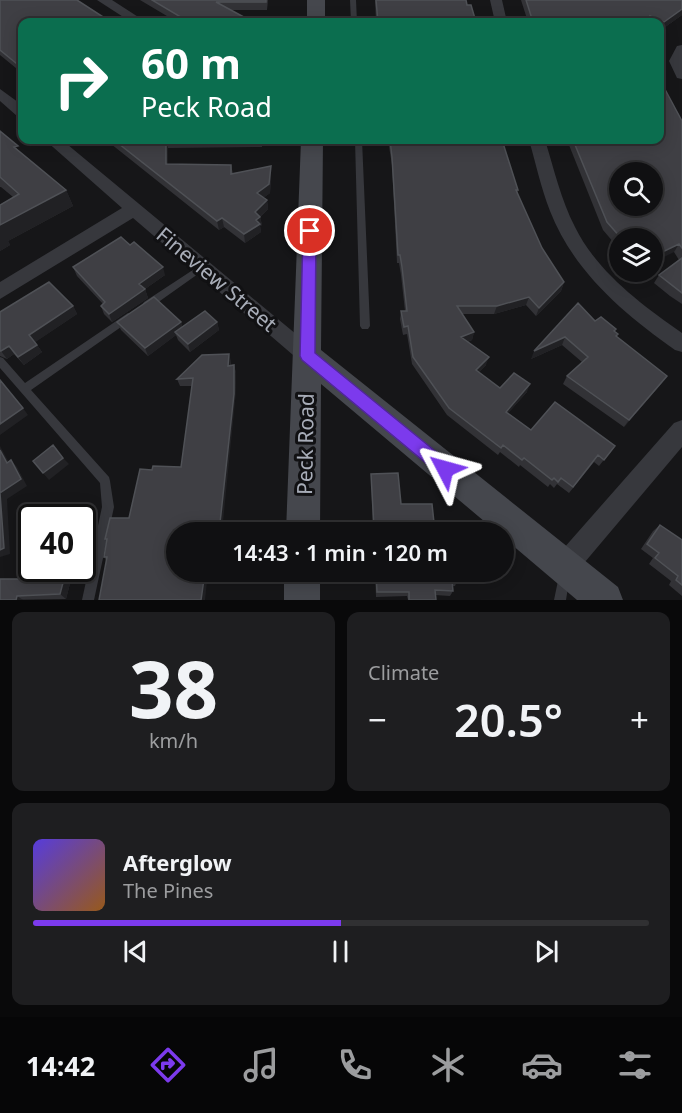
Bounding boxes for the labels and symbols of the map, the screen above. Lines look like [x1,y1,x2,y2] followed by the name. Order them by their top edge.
[284,205,335,256] pin
[151,220,283,338] street label: Fineview Street
[290,393,320,495] street label: Peck Road
[413,437,477,501] position arrow
[18,504,96,582] speed limit sign: 40

